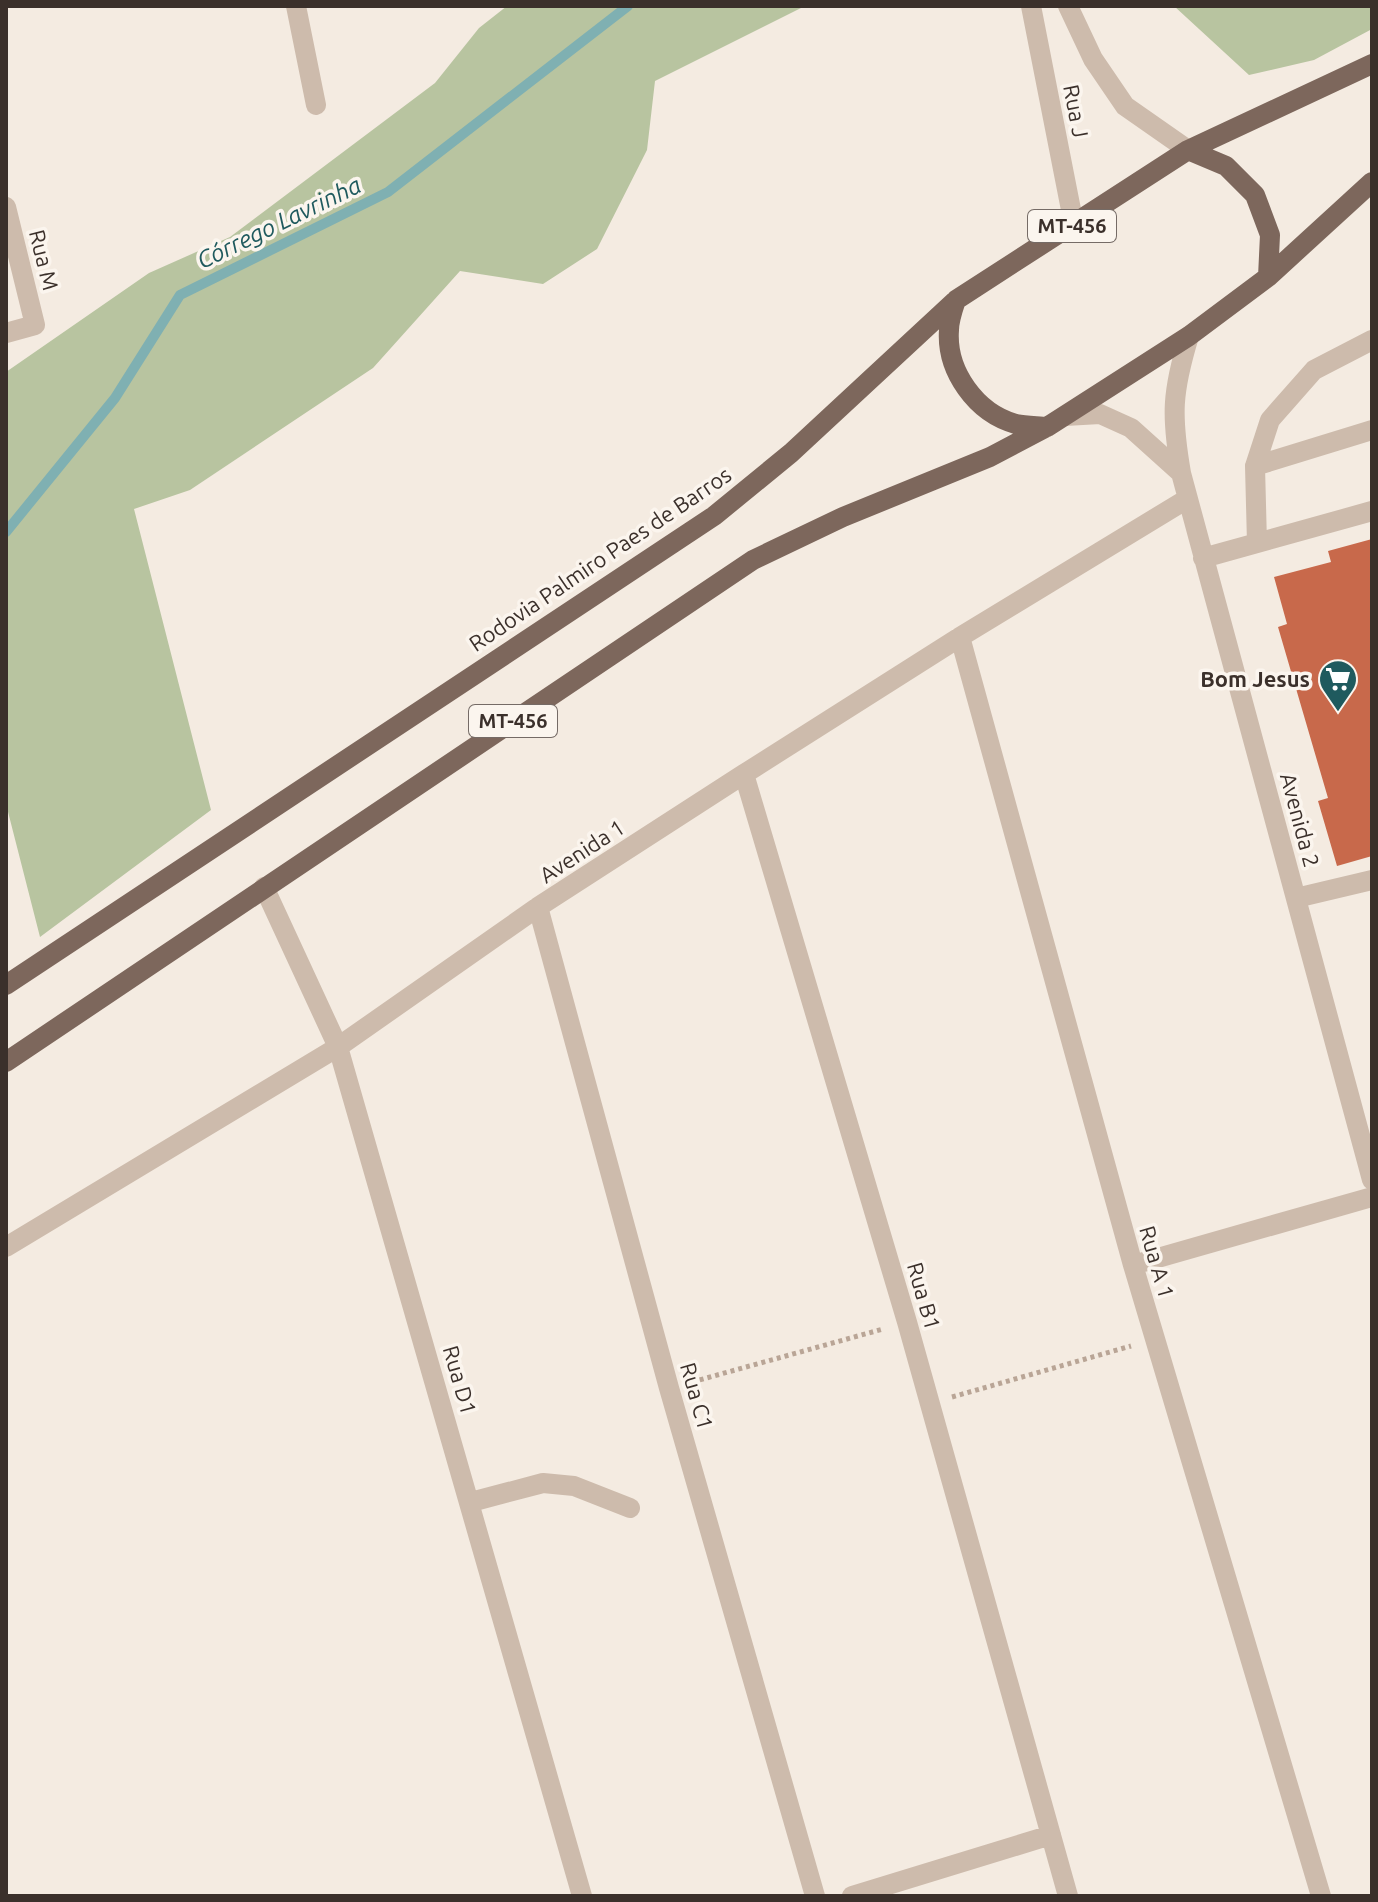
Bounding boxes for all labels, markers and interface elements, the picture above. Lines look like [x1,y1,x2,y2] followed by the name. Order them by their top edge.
[1059,82,1094,140] street label: Rua J
[192,171,365,274] water label: Córrego Lavrinha
[1028,210,1116,242] road number: MT-456
[25,227,64,293] street label: Rua M
[464,461,735,656] street label: Rodovia Palmiro Paes de Barros
[1317,658,1359,713] supermarket icon: Bom Jesus
[1200,666,1310,691] place label: Bom Jesus
[469,705,557,737] road number: MT-456
[1276,770,1325,870] street label: Avenida 2
[534,814,629,887] street label: Avenida 1
[1135,1223,1180,1301] street label: Rua A 1
[903,1259,946,1332] street label: Rua B1
[439,1343,482,1417] street label: Rua D1
[676,1359,719,1432] street label: Rua C1

